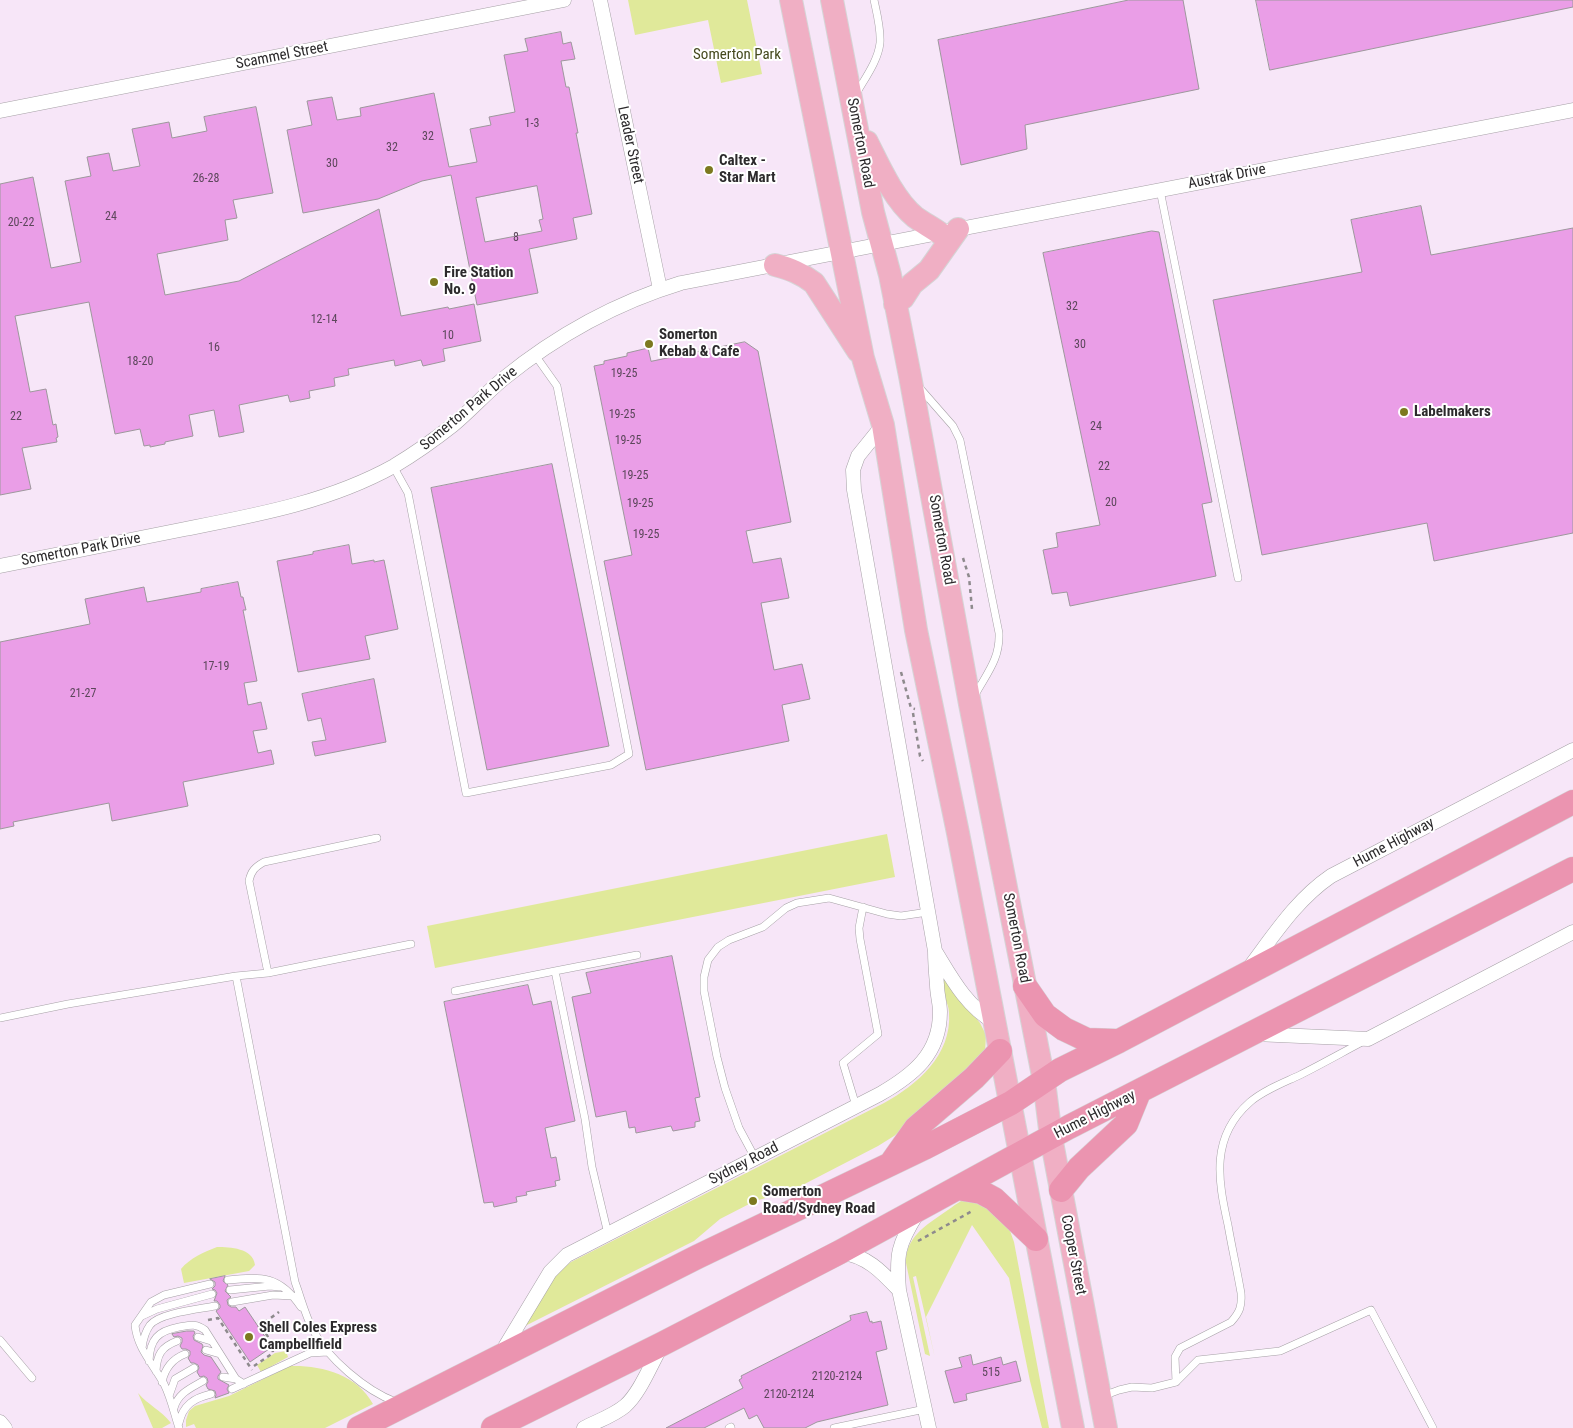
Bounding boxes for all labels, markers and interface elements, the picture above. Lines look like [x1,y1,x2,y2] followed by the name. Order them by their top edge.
[234,38,330,74] street label: Scammel Street
[693,46,781,64] park label: Somerton Park
[842,97,878,189] street label: Somerton Road
[613,104,647,186] street label: Leader Street
[525,117,539,131] house number: 1-3
[422,130,434,144] house number: 32
[386,141,398,155] house number: 32
[719,152,776,187] place label: Caltex - Star Mart
[326,157,338,171] house number: 30
[1187,161,1267,193] street label: Austrak Drive
[703,164,715,176] marker: Caltex - Star Mart
[193,172,219,186] house number: 26-28
[105,210,117,224] house number: 24
[8,216,34,230] house number: 20-22
[513,231,519,245] house number: 8
[444,264,513,299] place label: Fire Station No. 9
[428,276,440,288] marker: Fire Station No. 9
[1066,300,1078,314] house number: 32
[311,313,337,327] house number: 12-14
[659,326,739,361] place label: Somerton Kebab & Cafe
[442,329,454,343] house number: 10
[643,338,655,350] marker: Somerton Kebab & Cafe
[1074,338,1086,352] house number: 30
[208,341,220,355] house number: 16
[127,355,153,369] house number: 18-20
[417,363,521,455] street label: Somerton Park Drive
[611,367,637,381] house number: 19-25
[1414,403,1491,421] place label: Labelmakers
[1398,406,1410,418] marker: Labelmakers
[609,408,635,422] house number: 19-25
[10,410,22,424] house number: 22
[1090,420,1102,434] house number: 24
[615,434,641,448] house number: 19-25
[1098,460,1110,474] house number: 22
[622,469,648,483] house number: 19-25
[924,494,958,586] street label: Somerton Road
[1105,496,1117,510] house number: 20
[627,497,653,511] house number: 19-25
[633,528,659,542] house number: 19-25
[20,530,142,570] street label: Somerton Park Drive
[203,660,229,674] house number: 17-19
[70,687,96,701] house number: 21-27
[1351,814,1437,872] street label: Hume Highway
[998,892,1034,984] street label: Somerton Road
[1051,1087,1139,1143] street label: Hume Highway
[706,1139,782,1189] street label: Sydney Road
[763,1183,875,1218] place label: Somerton Road/Sydney Road
[747,1195,759,1207] marker: Somerton Road/Sydney Road
[1056,1213,1090,1297] street label: Cooper Street
[259,1319,377,1354] place label: Shell Coles Express Campbellfield
[243,1331,255,1343] marker: Shell Coles Express Campbellfield
[982,1366,1000,1380] house number: 515
[812,1370,862,1384] house number: 2120-2124
[764,1388,814,1402] house number: 2120-2124

